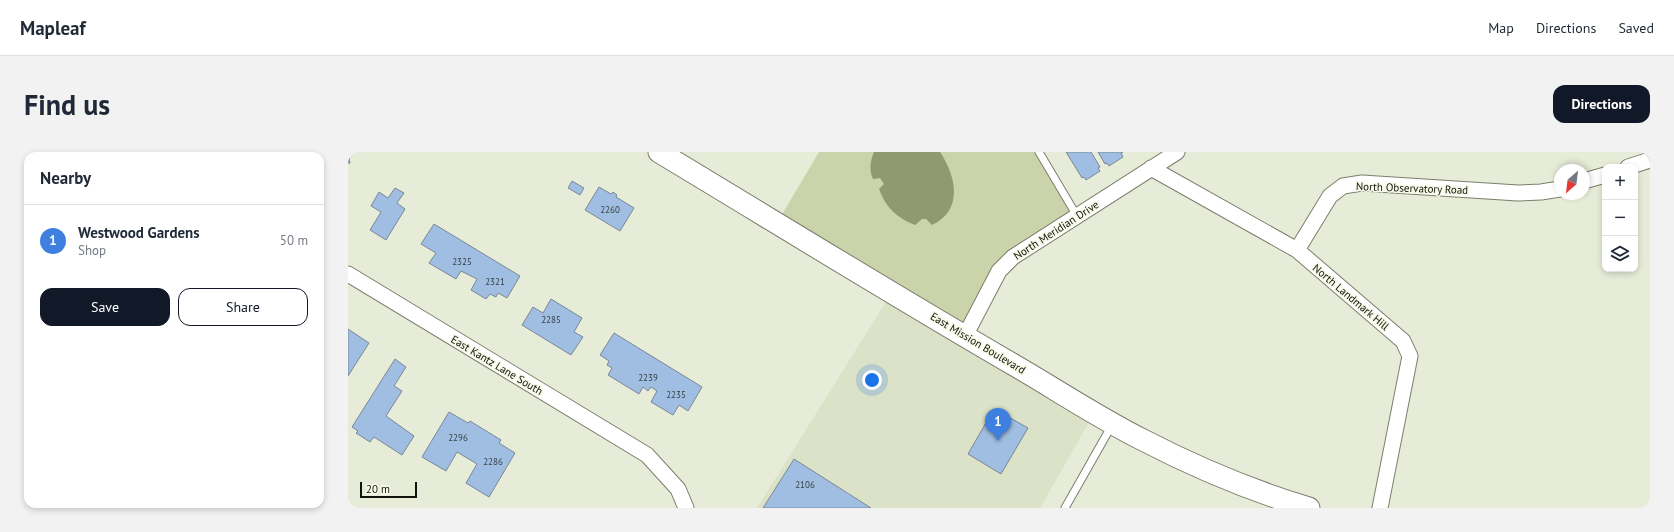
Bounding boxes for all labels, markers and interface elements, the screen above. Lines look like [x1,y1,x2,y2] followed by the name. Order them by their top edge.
[20,16,86,40] text: Mapleaf
[1488,19,1514,37] text: Map
[1536,19,1596,37] text: Directions
[1618,19,1654,37] text: Saved
[1553,85,1650,123] button: Directions
[24,86,110,123] text: Find us
[1554,164,1590,200] north arrow
[1602,164,1638,272] map controls
[1602,164,1638,200] button: +
[40,167,91,189] text: Nearby
[1356,179,1469,197] street label: North Observatory Road
[1011,197,1102,263] street label: North Meridian Drive
[1602,200,1638,236] button: −
[600,204,620,215] house number: 2260
[78,223,200,242] text: Westwood Gardens
[49,232,57,249] text: 1
[280,232,308,249] text: 50 m
[1602,236,1638,272] button: layers
[78,242,106,259] text: Shop
[452,256,472,267] house number: 2325
[1310,261,1393,334] street label: North Landmark Hill
[485,276,505,287] house number: 2321
[40,288,170,326] button: Save
[178,288,308,326] button: Share
[928,309,1028,377] street label: East Mission Boulevard
[541,314,561,325] house number: 2285
[449,332,545,398] street label: East Kantz Lane South
[862,370,882,390] your location
[638,372,658,383] house number: 2239
[666,389,686,400] house number: 2235
[985,408,1011,441] pin: 1
[448,432,468,443] house number: 2296
[483,456,503,467] house number: 2286
[795,479,815,490] house number: 2106
[360,480,417,499] scale bar
[366,482,390,496] text: 20 m

